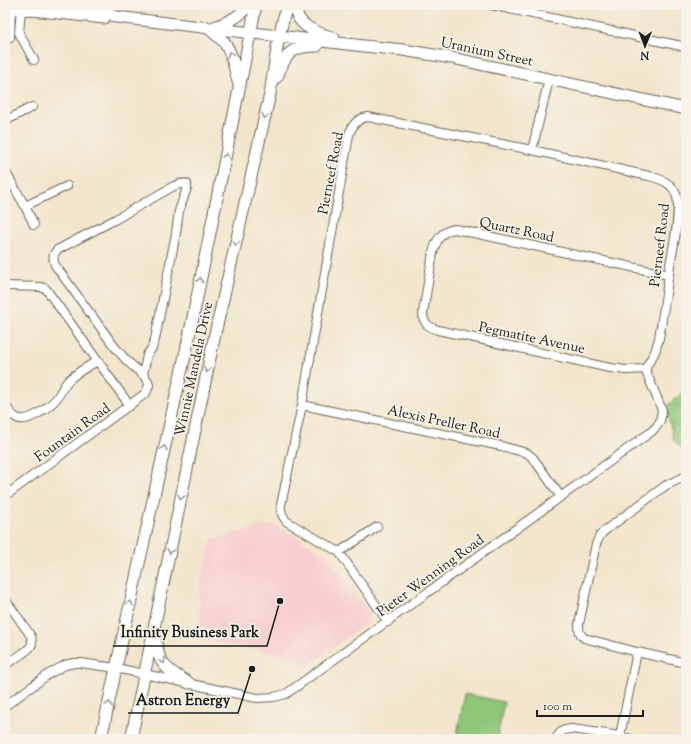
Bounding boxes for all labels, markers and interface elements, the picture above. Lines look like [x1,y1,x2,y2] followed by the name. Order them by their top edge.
[625,26,665,66] north arrow
[438,33,535,73] street label: Uranium Street
[640,47,650,63] text: N
[227,51,235,58] one-way arrow
[261,113,269,119] one-way arrow
[314,130,350,216] street label: Pierneef Road
[221,153,229,159] one-way arrow
[646,202,676,288] street label: Pierneef Road
[477,213,556,249] street label: Quartz Road
[232,240,240,246] one-way arrow
[195,277,204,283] one-way arrow
[171,300,219,439] street label: Winnie Mandela Drive
[477,318,587,360] street label: Pegmatite Avenue
[204,367,212,373] one-way arrow
[31,399,115,468] street label: Fountain Road
[385,401,502,445] street label: Alexis Preller Road
[160,445,168,451] one-way arrow
[177,494,185,500] one-way arrow
[373,531,489,622] street label: Pieter Wenning Road
[166,548,174,554] one-way arrow
[126,599,134,606] one-way arrow
[113,619,267,646] callout: Infinity Business Park
[121,623,260,644] text: Infinity Business Park
[159,657,166,664] one-way arrow
[128,686,238,713] callout: Astron Energy
[136,691,231,712] text: Astron Energy
[537,692,643,718] scale bar
[543,698,572,716] text: 100 m
[104,700,112,707] one-way arrow

